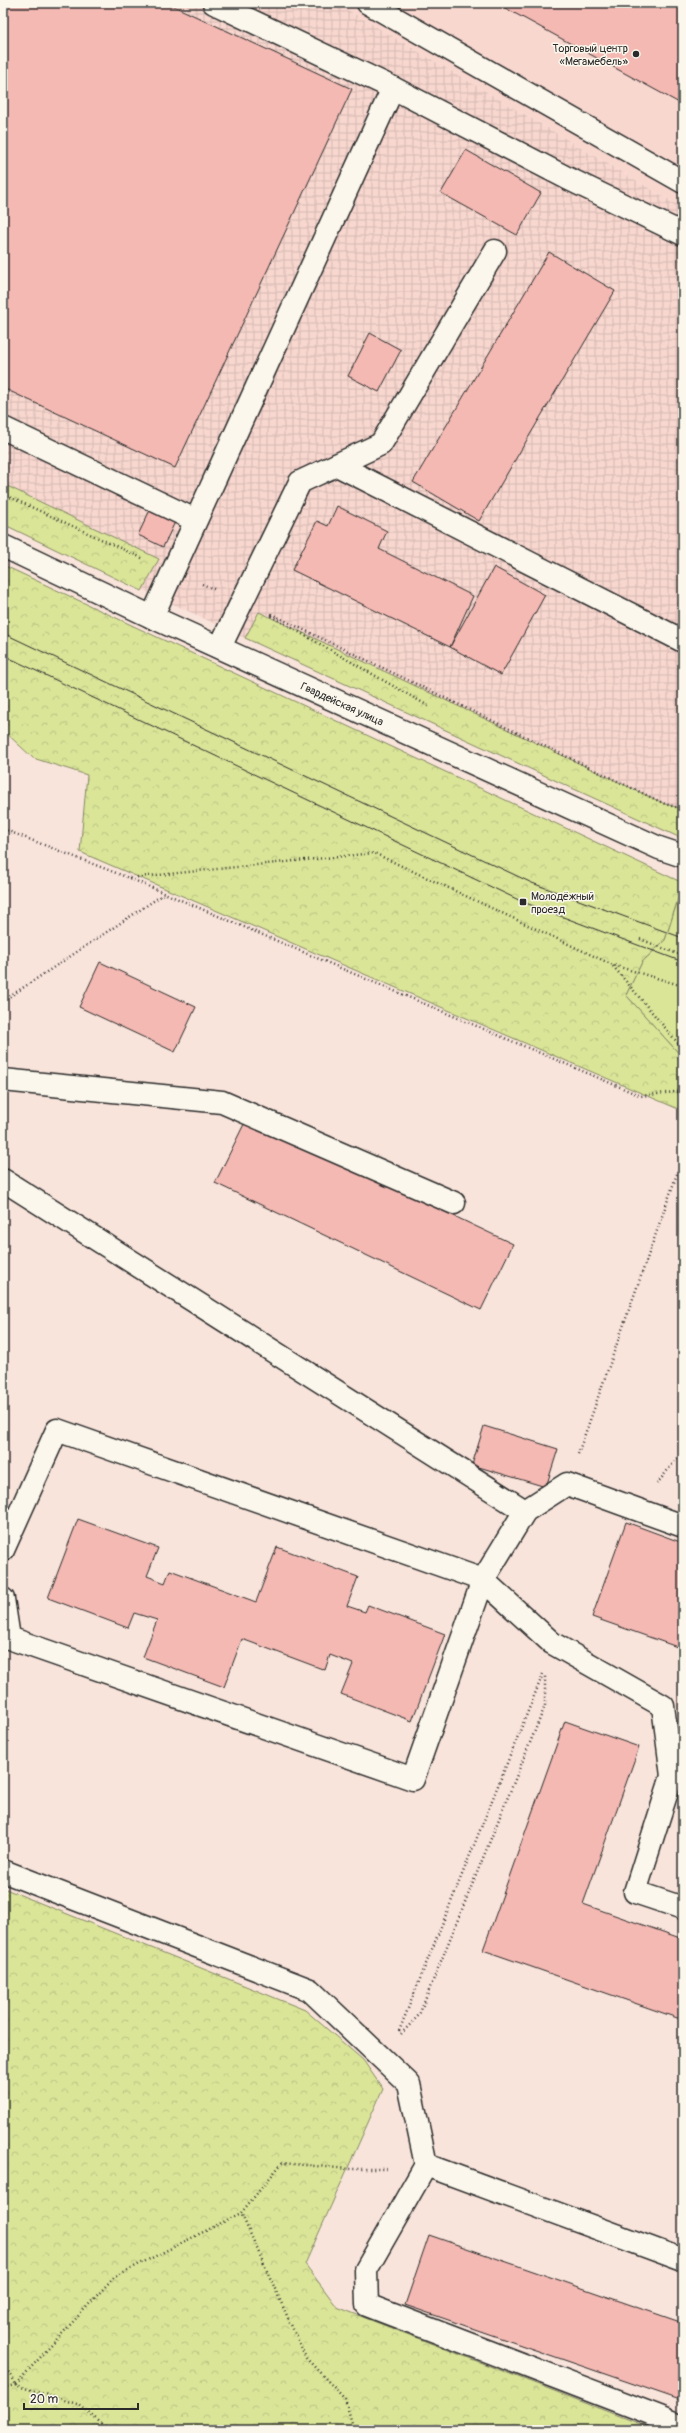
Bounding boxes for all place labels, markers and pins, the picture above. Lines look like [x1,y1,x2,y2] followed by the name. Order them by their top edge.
[552,42,628,68] place label: Торговый центр «Мегамебель»
[631,49,641,59] marker: Торговый центр «Мегамебель»
[531,890,594,916] place label: Молодёжный проезд
[518,897,528,907] marker: Молодёжный проезд

